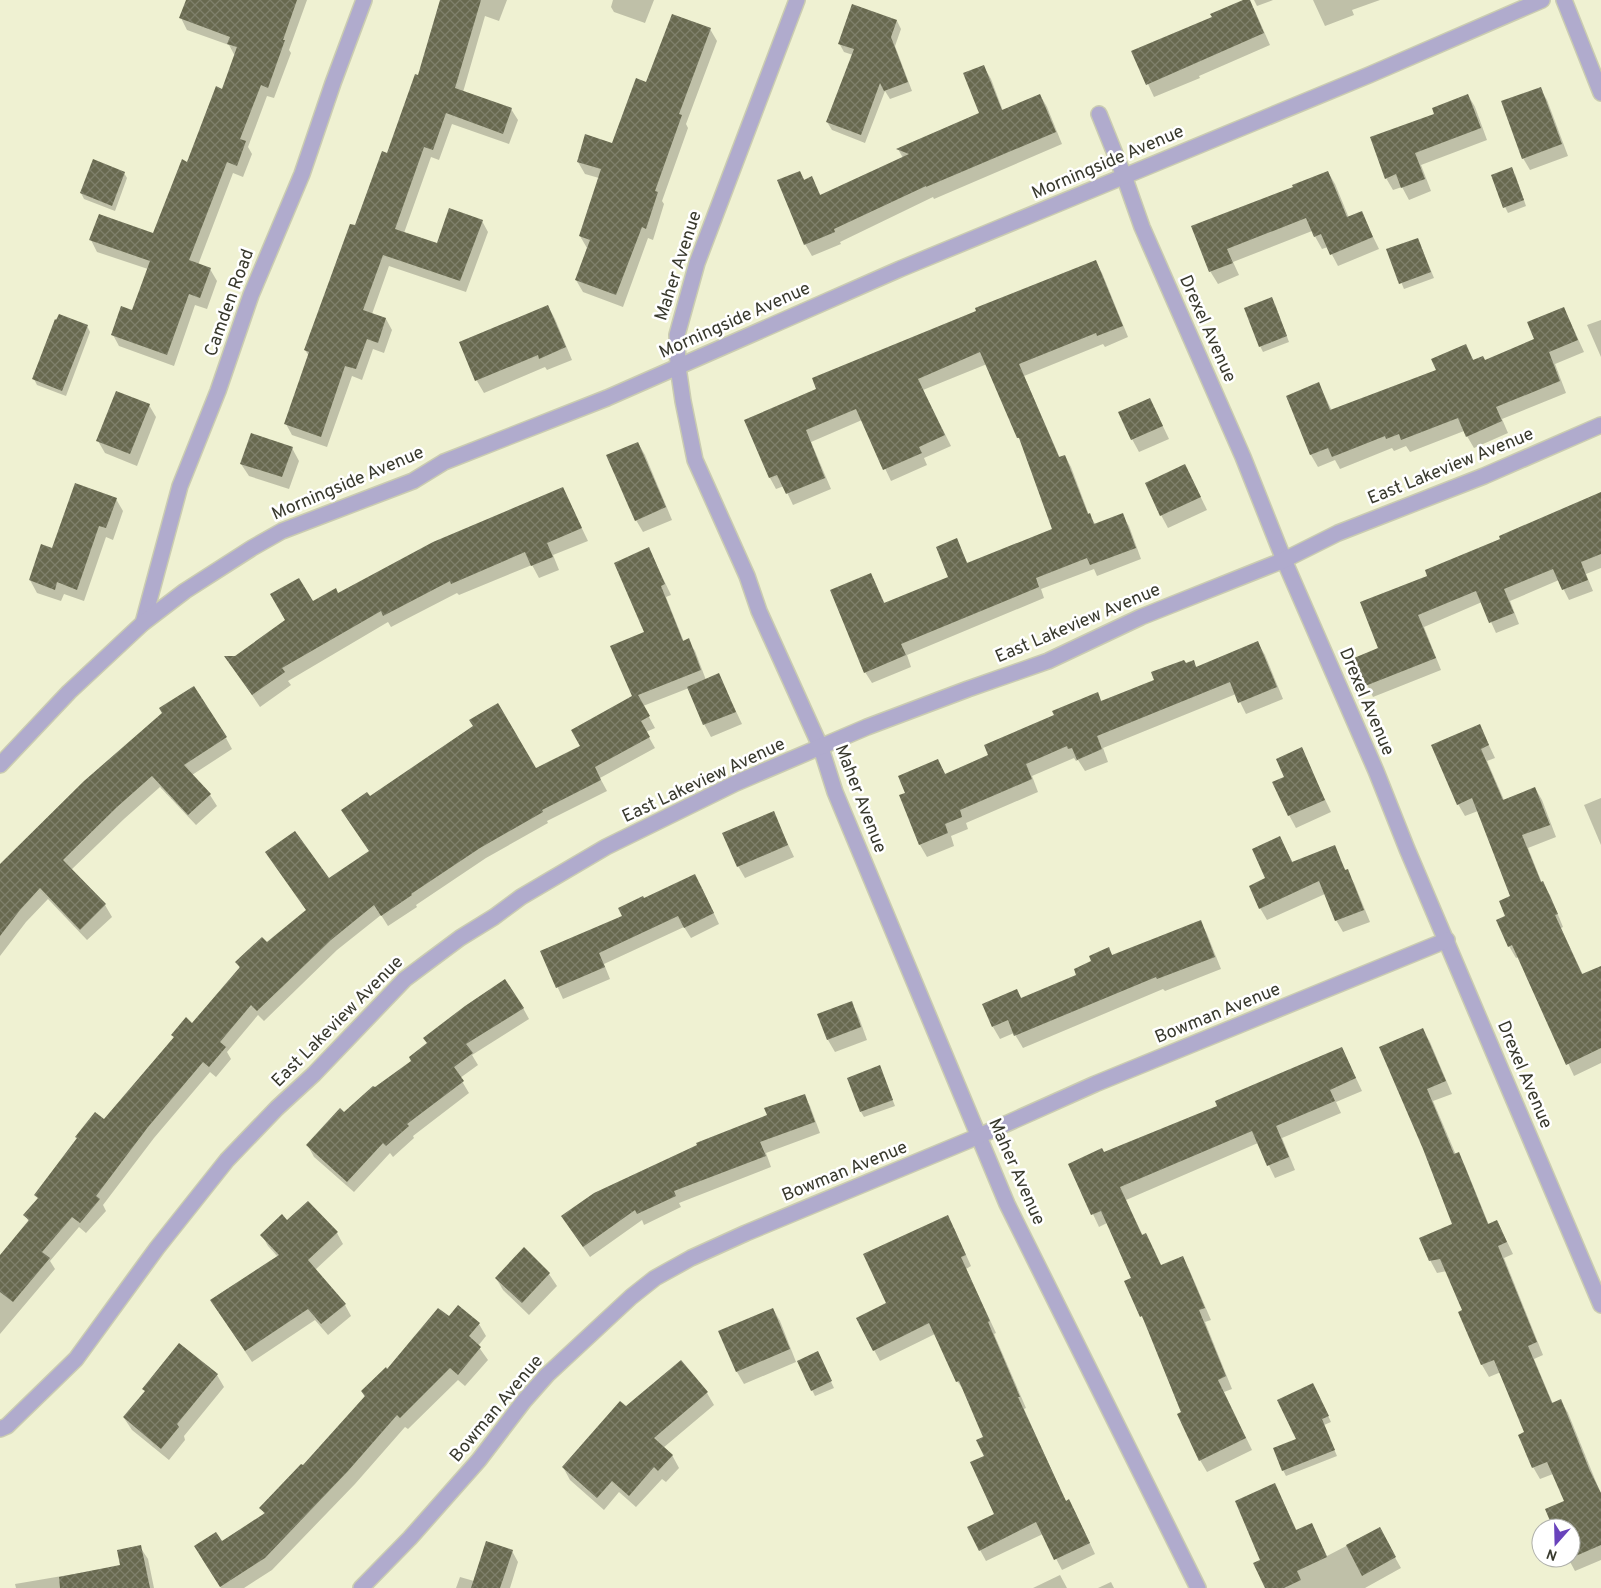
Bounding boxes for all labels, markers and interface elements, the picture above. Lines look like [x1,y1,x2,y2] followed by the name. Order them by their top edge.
[1028,121,1188,205] street label: Morningside Avenue
[650,208,708,324] street label: Maher Avenue
[200,246,260,360] street label: Camden Road
[1173,272,1241,386] street label: Drexel Avenue
[656,277,814,365] street label: Morningside Avenue
[1365,423,1537,511] street label: East Lakeview Avenue
[268,442,428,526] street label: Morningside Avenue
[992,579,1164,669] street label: East Lakeview Avenue
[1333,645,1399,759] street label: Drexel Avenue
[619,733,789,829] street label: East Lakeview Avenue
[829,741,891,857] street label: Maher Avenue
[267,951,409,1093] street label: East Lakeview Avenue
[1152,978,1284,1050] street label: Bowman Avenue
[1491,1018,1557,1132] street label: Drexel Avenue
[982,1115,1050,1229] street label: Maher Avenue
[779,1136,911,1208] street label: Bowman Avenue
[445,1350,549,1468] street label: Bowman Avenue
[1531,1518,1581,1568] north arrow
[1544,1544,1560,1564] text: N

